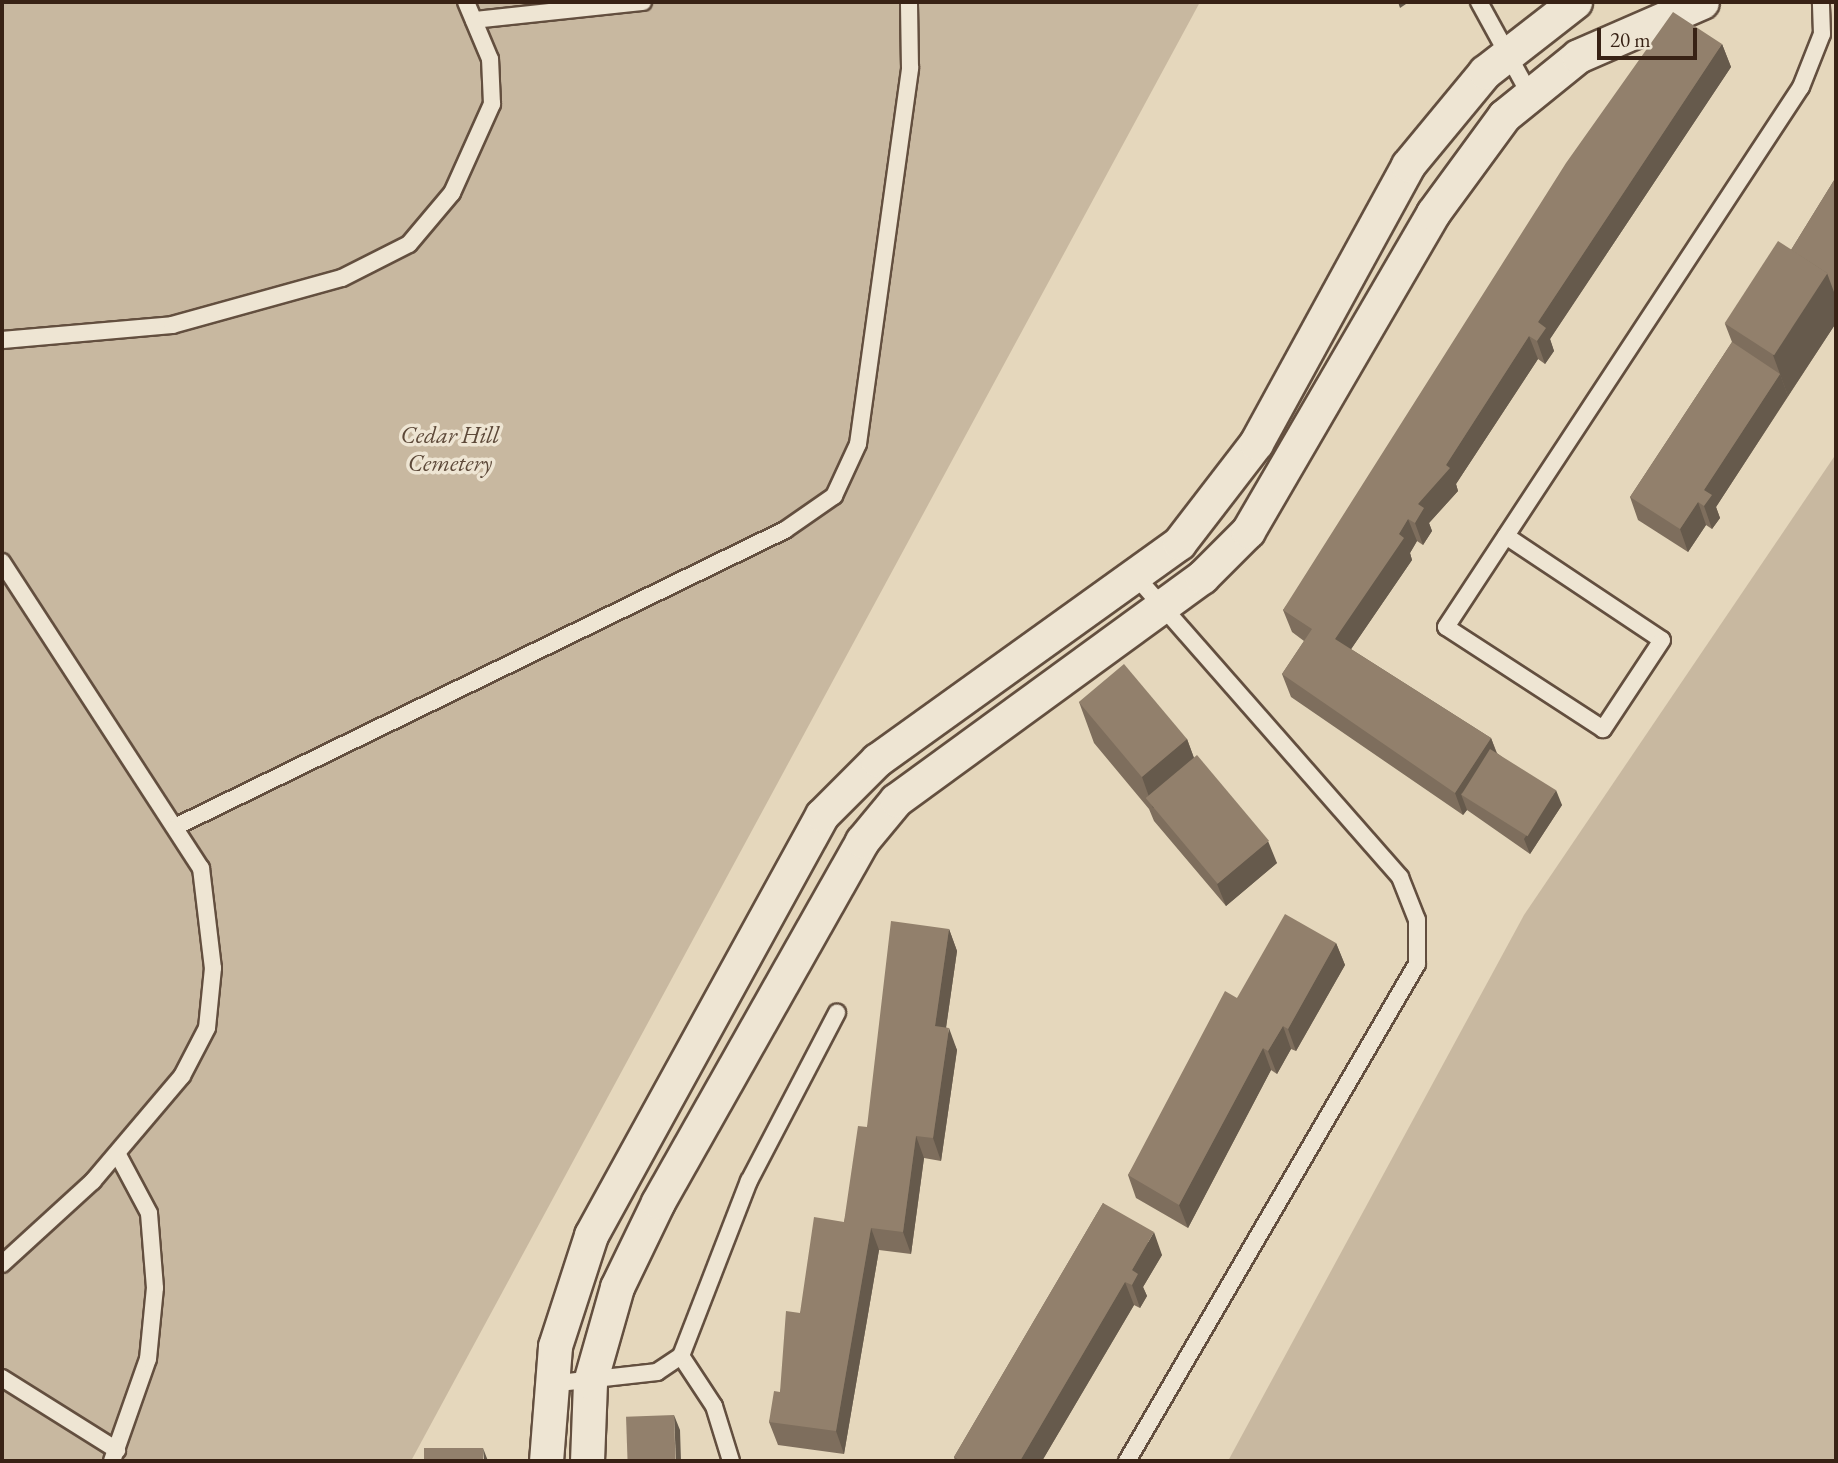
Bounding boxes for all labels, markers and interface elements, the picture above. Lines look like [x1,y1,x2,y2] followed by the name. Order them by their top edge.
[1600,14,1700,58] scale bar
[1610,26,1651,53] text: 20 m
[401,421,499,477] park label: Cedar Hill Cemetery

